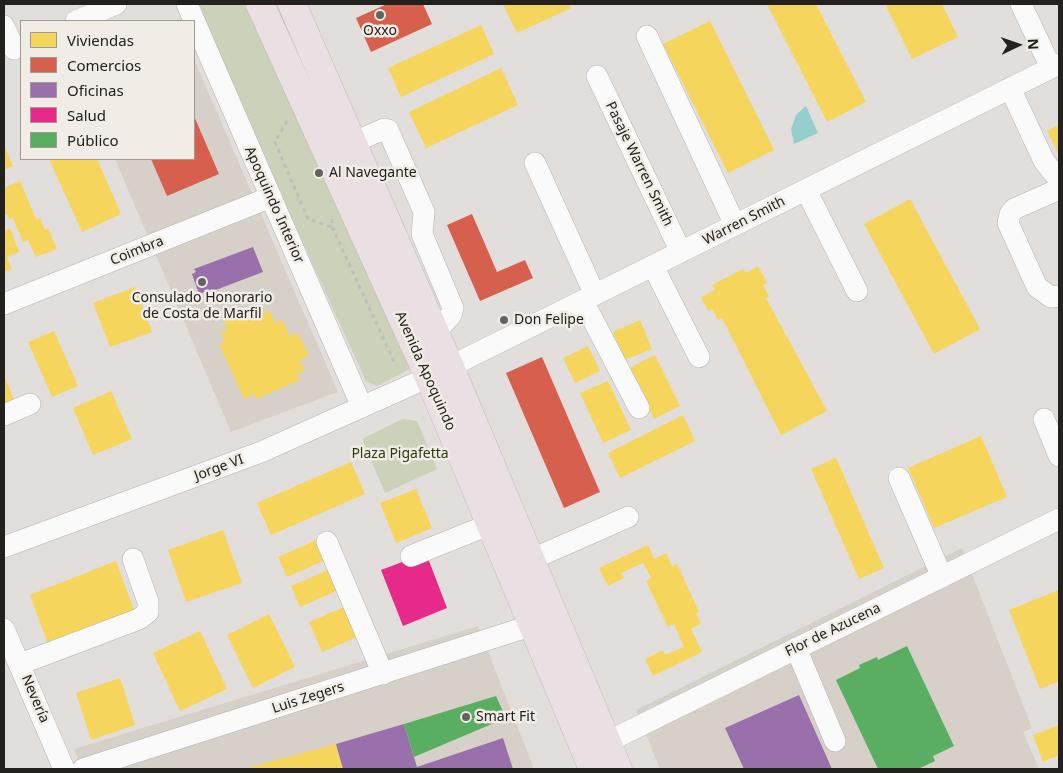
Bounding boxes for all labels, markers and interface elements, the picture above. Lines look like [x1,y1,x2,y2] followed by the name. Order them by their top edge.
[374,9,386,21] marker: Oxxo
[20,20,195,160] legend
[993,20,1043,70] north arrow
[363,23,397,39] place label: Oxxo
[67,30,134,50] text: Viviendas
[1024,38,1043,50] text: N
[67,55,141,75] text: Comercios
[67,80,124,100] text: Oficinas
[602,99,676,229] street label: Pasaje Warren Smith
[67,105,106,125] text: Salud
[67,130,119,150] text: Público
[241,144,307,266] street label: Apoquindo Interior
[329,165,417,181] place label: Al Navegante
[313,167,325,179] marker: Al Navegante
[700,193,788,249] street label: Warren Smith
[108,233,166,269] street label: Coimbra
[196,276,208,288] marker: Consulado Honorario de Costa de Marfil
[132,290,272,322] place label: Consulado Honorario de Costa de Marfil
[391,309,459,433] street label: Avenida Apoquindo
[514,312,584,328] place label: Don Felipe
[498,314,510,326] marker: Don Felipe
[351,446,449,462] park label: Plaza Pigafetta
[192,451,246,485] street label: Jorge VI
[782,600,884,660] street label: Flor de Azucena
[17,672,53,726] street label: Nevería
[270,678,346,718] street label: Luis Zegers
[476,709,535,725] place label: Smart Fit
[460,711,472,723] marker: Smart Fit

